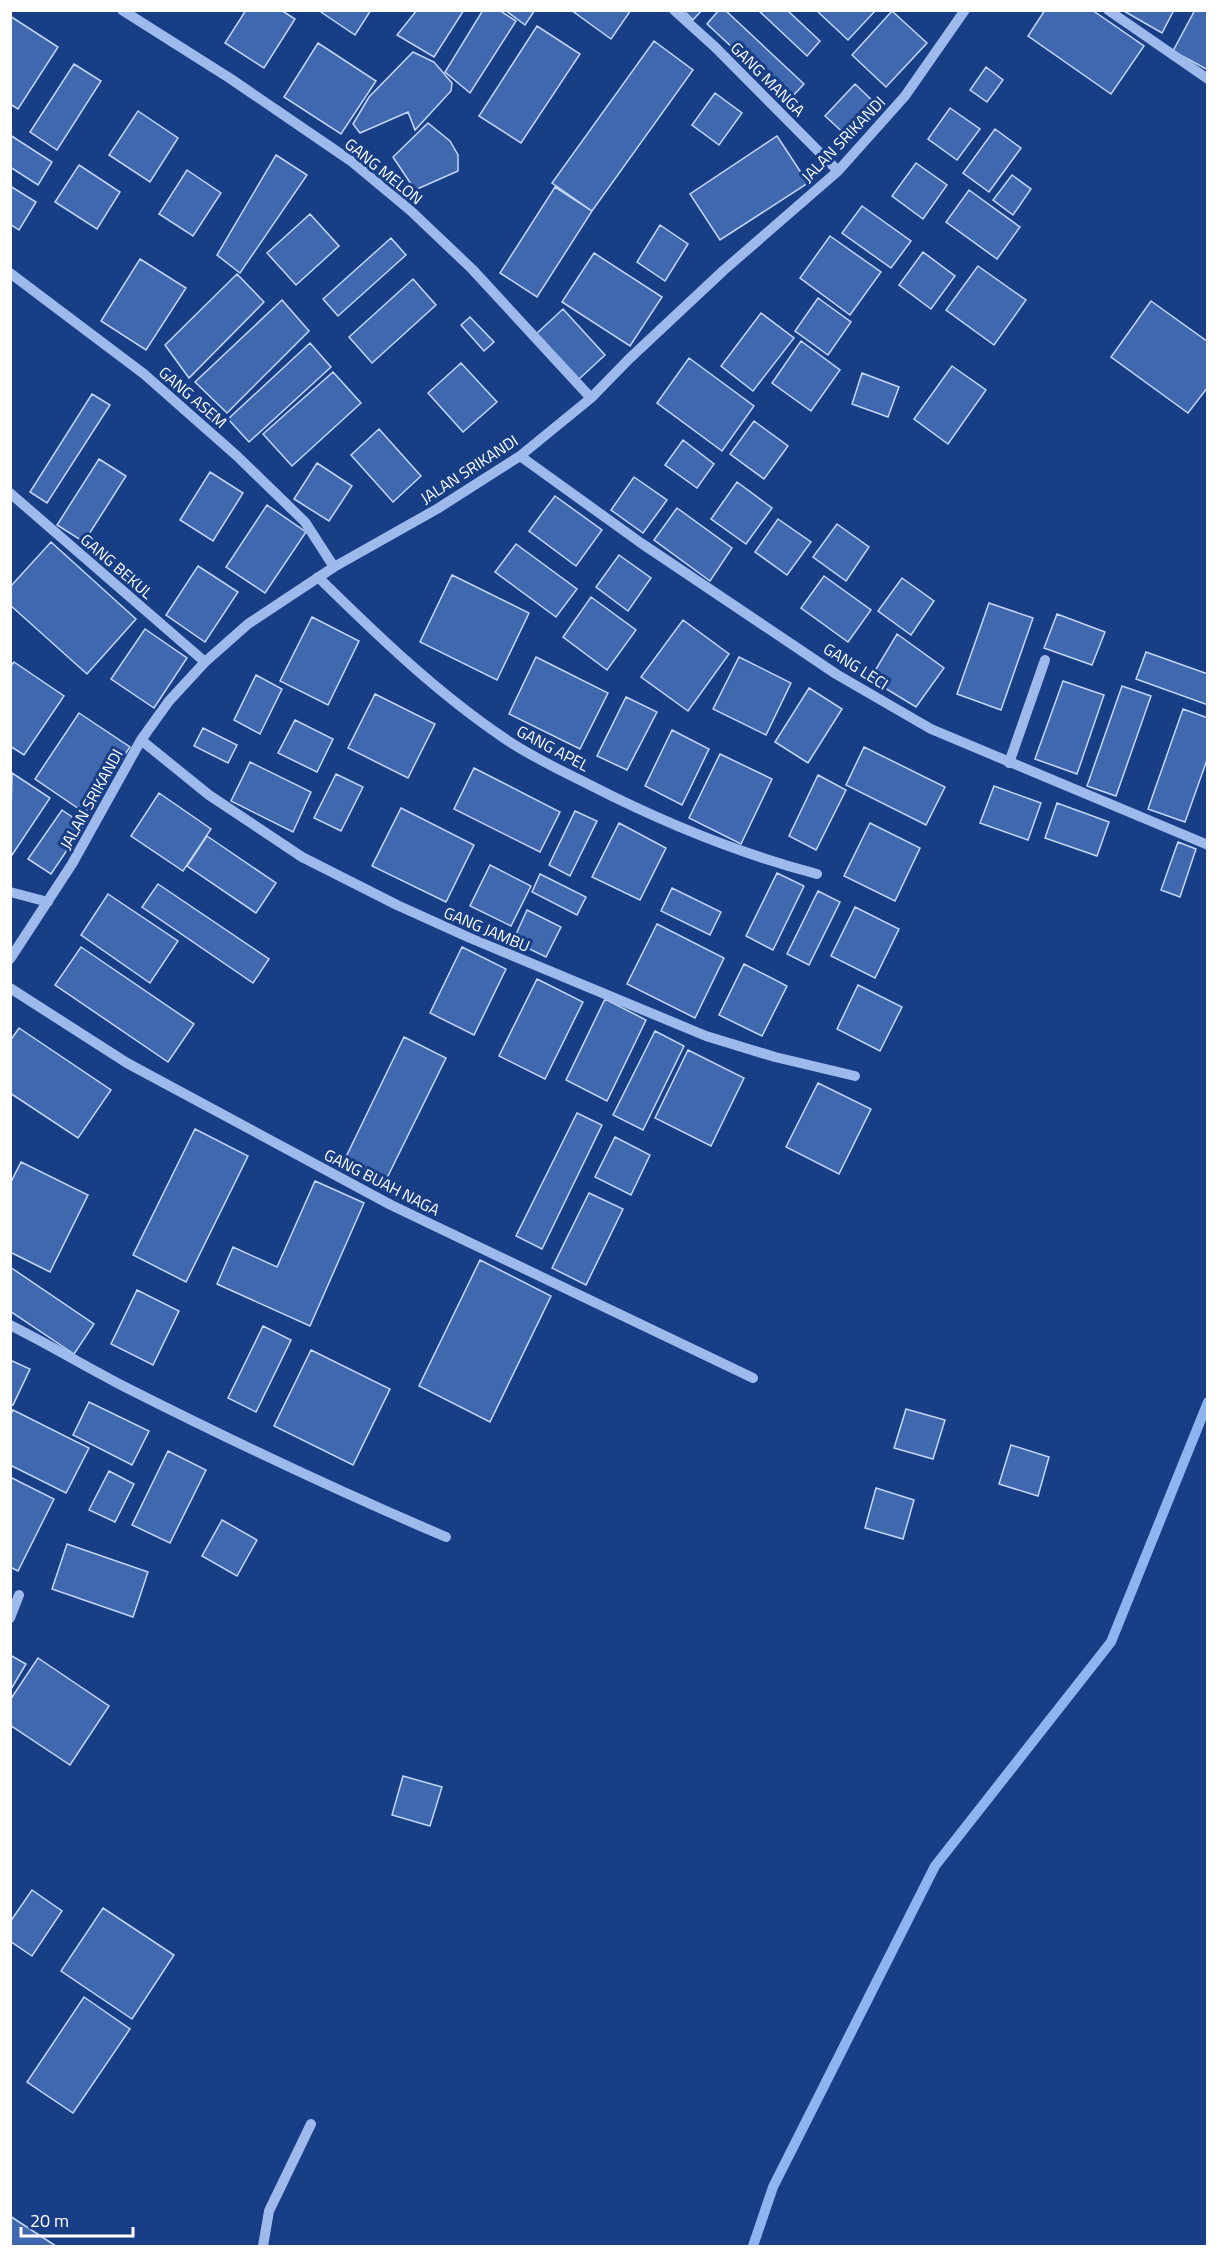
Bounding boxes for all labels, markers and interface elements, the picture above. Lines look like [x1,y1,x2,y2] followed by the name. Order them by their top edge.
[725,36,811,122] street label: GANG MANGA
[796,90,890,188] street label: JALAN SRIKANDI
[340,132,428,210] street label: GANG MELON
[153,360,233,434] street label: GANG ASEM
[416,428,522,510] street label: JALAN SRIKANDI
[75,528,159,605] street label: GANG BEKUL
[819,637,893,695] street label: GANG LECI
[512,719,594,777] street label: GANG APEL
[53,744,129,854] street label: JALAN SRIKANDI
[440,900,534,958] street label: GANG JAMBU
[320,1142,444,1222] street label: GANG BUAH NAGA
[21,2200,134,2238] scale bar
[30,2207,69,2234] text: 20 m

